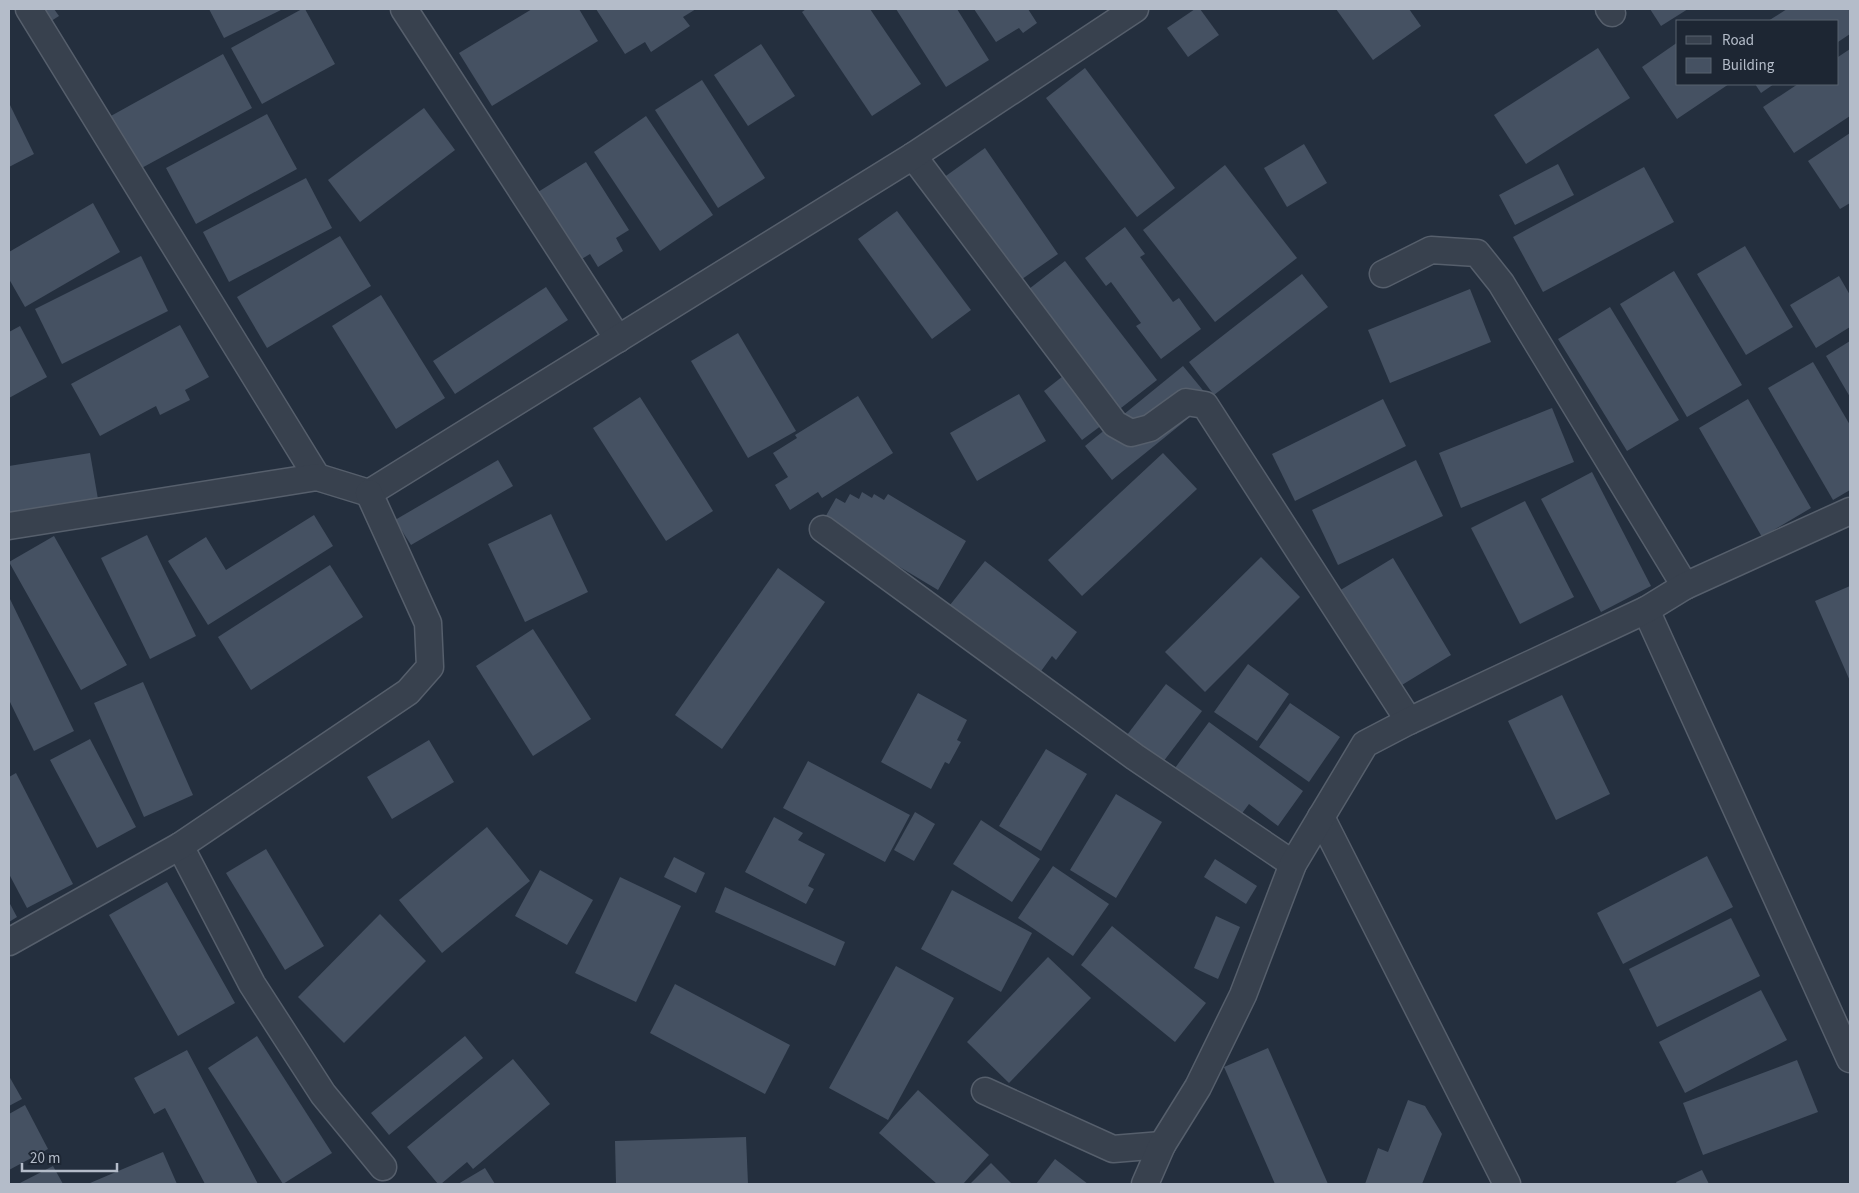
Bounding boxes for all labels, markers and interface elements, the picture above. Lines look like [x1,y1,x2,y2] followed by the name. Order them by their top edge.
[1676,20,1839,85] legend
[1722,30,1754,51] text: Road
[1722,55,1775,76] text: Building
[22,1140,118,1172] scale bar
[30,1148,60,1169] text: 20 m

